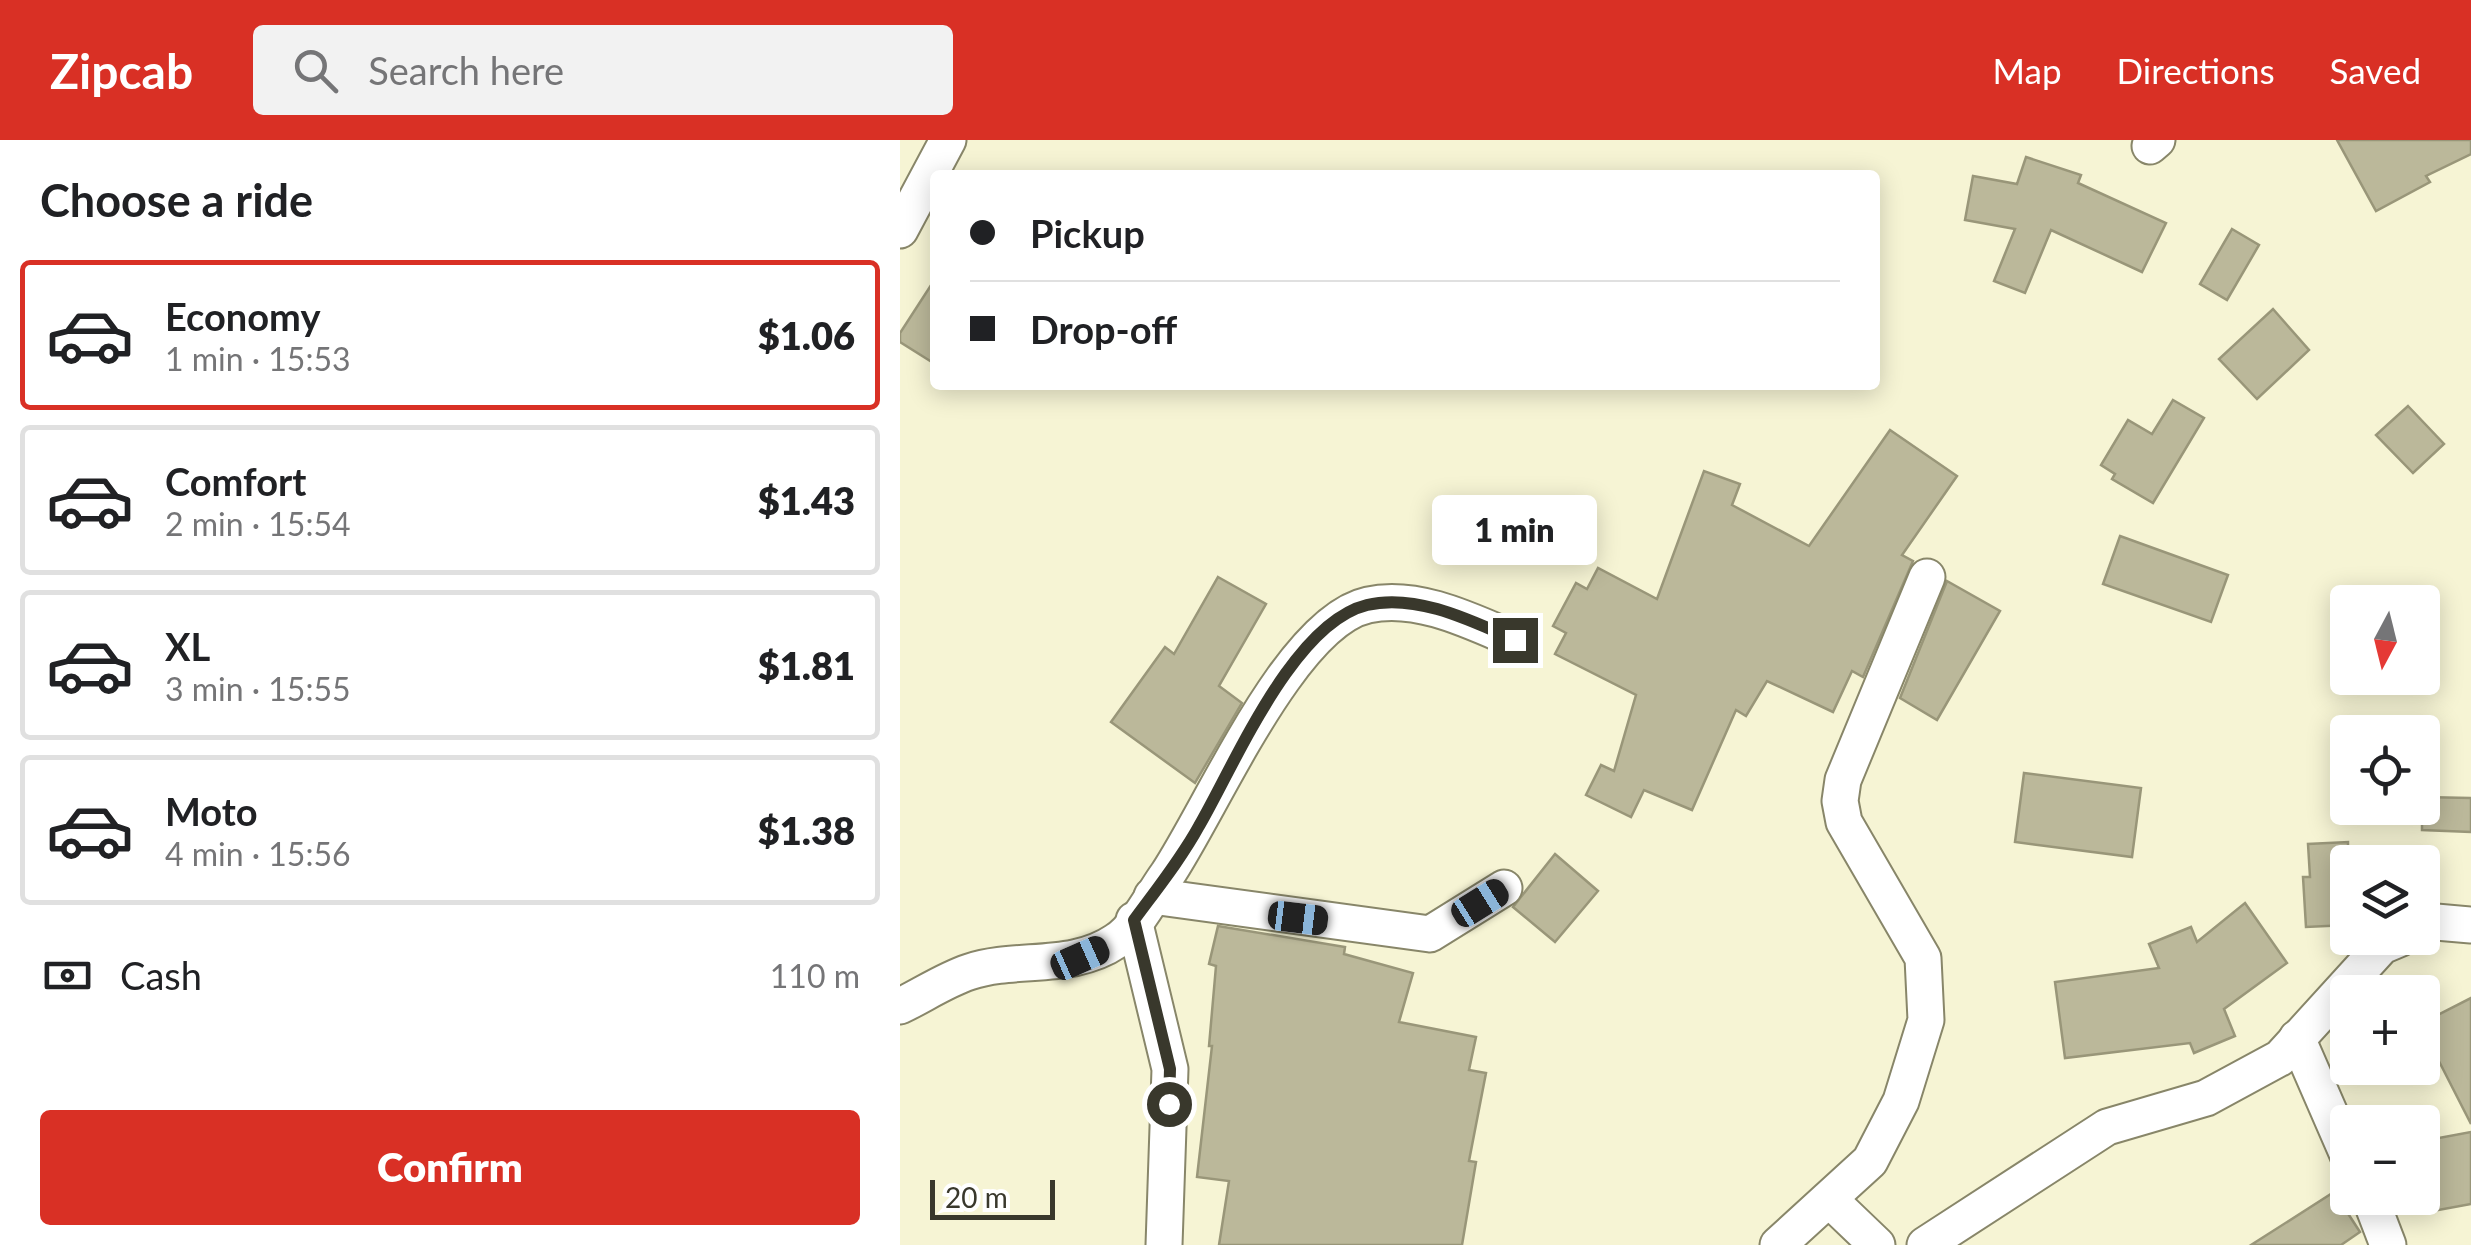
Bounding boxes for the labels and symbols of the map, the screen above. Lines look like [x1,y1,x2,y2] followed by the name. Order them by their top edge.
[1432,495,1598,565] callout: 1 min
[2330,585,2440,695] north arrow
[1493,618,1538,663] route end
[1447,874,1513,932] car
[1266,899,1330,937] car
[1046,932,1114,984] car
[1147,1082,1192,1127] route start
[930,1175,1055,1220] scale bar

